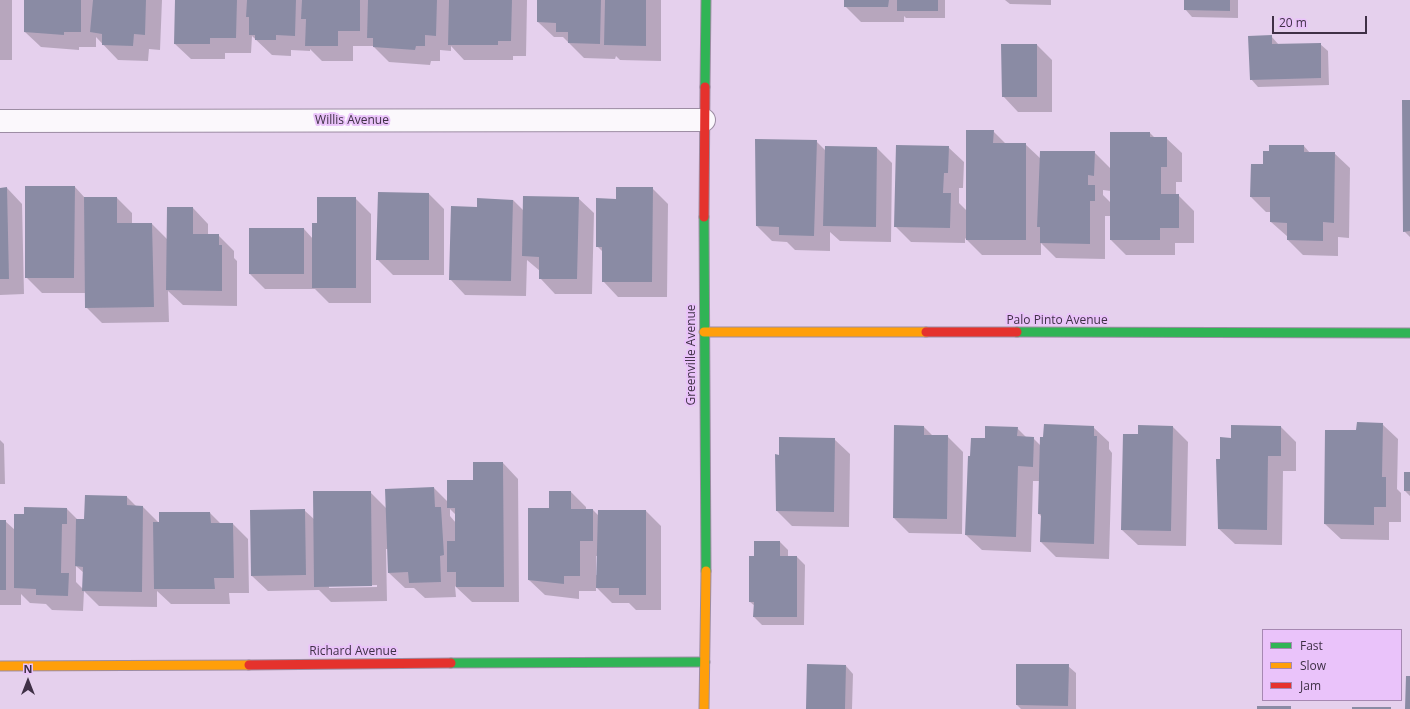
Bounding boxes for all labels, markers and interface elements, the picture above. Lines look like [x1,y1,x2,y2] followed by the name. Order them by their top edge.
[1274,8,1369,34] scale bar
[1279,14,1307,31] text: 20 m
[315,114,389,128] street label: Willis Avenue
[685,304,699,406] street label: Greenville Avenue
[1006,314,1108,328] street label: Palo Pinto Avenue
[1262,629,1402,701] legend
[1300,637,1323,654] text: Fast
[309,645,397,659] street label: Richard Avenue
[1300,657,1326,674] text: Slow
[8,661,48,701] north arrow
[24,661,32,676] text: N
[1300,677,1321,694] text: Jam

